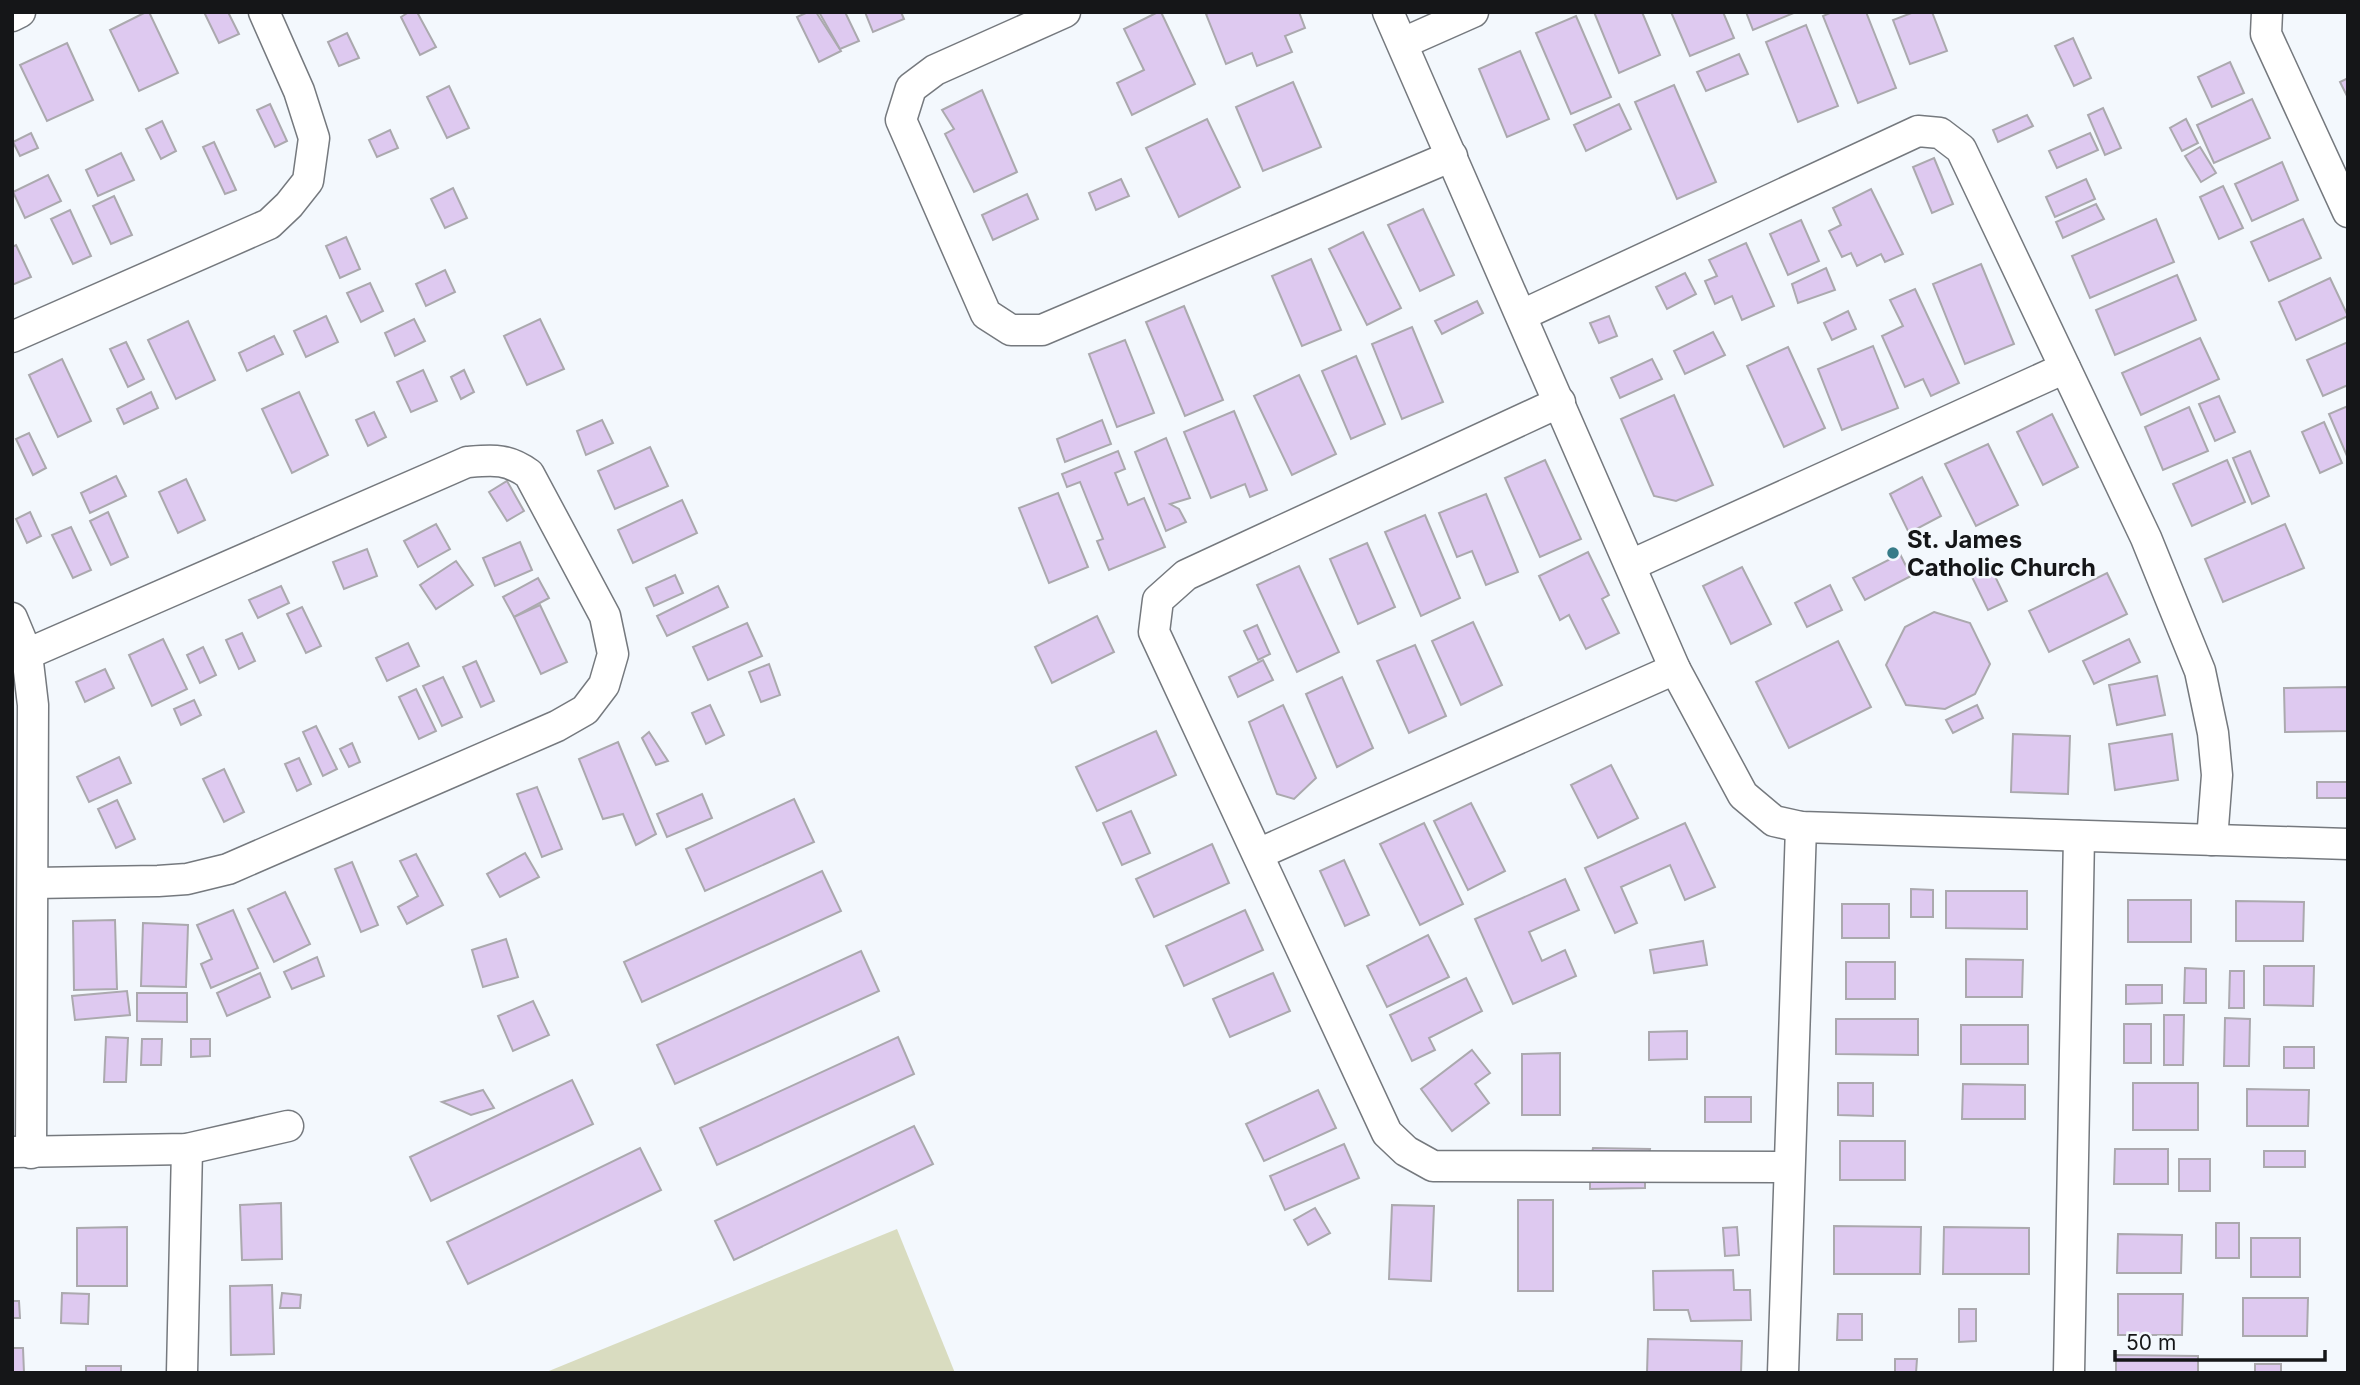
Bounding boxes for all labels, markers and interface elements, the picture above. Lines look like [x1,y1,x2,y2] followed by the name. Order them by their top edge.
[1907,525,2096,582] place label: St. James Catholic Church
[1885,545,1901,561] marker: St. James Catholic Church
[2115,1318,2325,1362] scale bar
[2126,1330,2176,1355] text: 50 m

